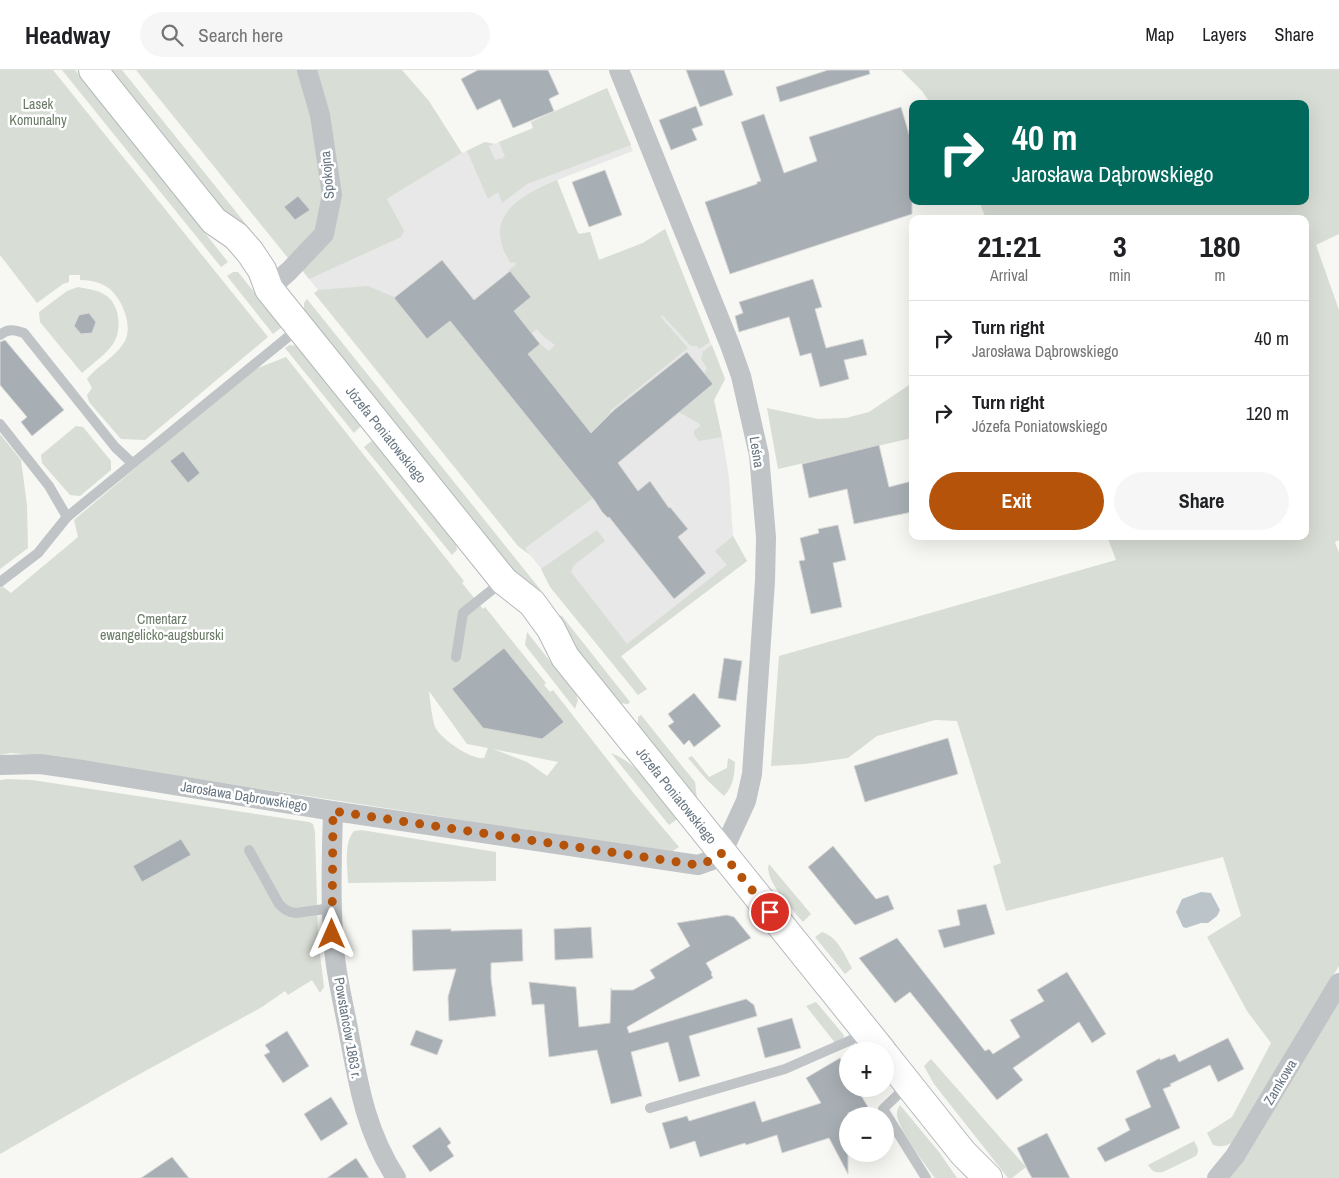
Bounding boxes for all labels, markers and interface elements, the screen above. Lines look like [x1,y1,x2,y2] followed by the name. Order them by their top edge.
[140,12,490,57] search box
[25,19,110,51] text: Headway
[158,21,186,49] icon: search
[198,22,283,48] text: Search here
[1146,22,1174,47] text: Map
[1202,22,1247,47] text: Layers
[1275,22,1314,47] text: Share
[9,95,67,129] park label: Lasek Komunalny
[1012,114,1077,161] text: 40 m
[929,120,994,185] icon: right
[316,150,338,200] street label: Spokojna
[1012,159,1214,189] text: Jarosława Dąbrowskiego
[978,226,1040,266] text: 21:21
[1113,226,1127,266] text: 3
[1199,226,1240,266] text: 180
[990,264,1028,286] text: Arrival
[1109,264,1131,286] text: min
[1214,264,1225,286] text: m
[972,314,1044,340] text: Turn right
[929,324,957,352] icon: right
[1254,325,1289,351] text: 40 m
[972,340,1119,362] text: Jarosława Dąbrowskiego
[342,383,430,486] street label: Józefa Poniatowskiego
[972,389,1044,415] text: Turn right
[929,399,957,427] icon: right
[1246,400,1289,426] text: 120 m
[972,415,1108,437] text: Józefa Poniatowskiego
[746,435,768,469] street label: Leśna
[929,472,1104,530] button: Exit
[1114,472,1289,530] button: Share
[100,610,224,644] park label: Cmentarz ewangelicko-augsburski
[632,744,721,847] street label: Józefa Poniatowskiego
[179,777,309,815] street label: Jarosława Dąbrowskiego
[749,891,791,933] pin
[756,898,784,926] icon: arrive
[305,907,357,959] position arrow
[330,976,366,1080] street label: Powstańców 1863 r.
[839,1042,894,1162] map controls
[839,1042,894,1097] button: +
[1259,1056,1301,1108] street label: Zamkowa
[839,1107,894,1162] button: −

